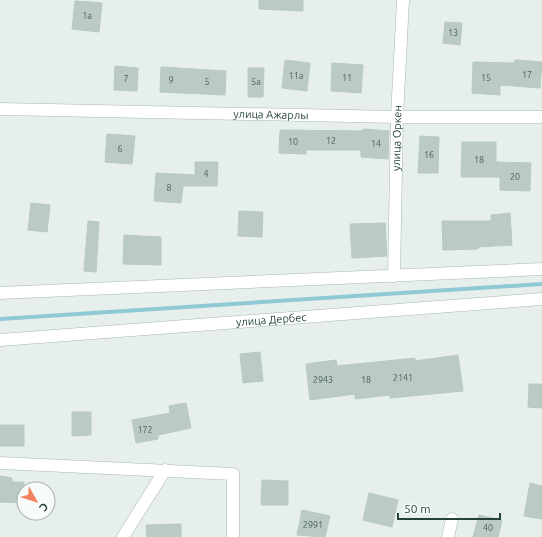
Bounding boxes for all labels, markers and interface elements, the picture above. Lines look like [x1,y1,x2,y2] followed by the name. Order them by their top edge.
[82,11,92,21] house number: 1а
[448,28,458,38] house number: 13
[522,70,532,80] house number: 17
[289,71,303,81] house number: 11а
[342,73,352,83] house number: 11
[481,73,491,83] house number: 15
[123,74,129,84] house number: 7
[168,75,174,85] house number: 9
[204,77,210,87] house number: 5
[251,77,261,87] house number: 5а
[390,105,404,171] street label: улица Оркен
[233,108,309,121] street label: улица Ажарлы
[326,136,336,146] house number: 12
[288,137,298,147] house number: 10
[371,139,381,149] house number: 14
[117,144,123,154] house number: 6
[424,150,434,160] house number: 16
[474,155,484,165] house number: 18
[203,169,209,179] house number: 4
[510,172,520,182] house number: 20
[166,183,172,193] house number: 8
[236,311,307,328] street label: улица Дербес
[393,373,413,383] house number: 2141
[313,375,333,385] house number: 2943
[361,375,371,385] house number: 18
[137,425,153,435] house number: 172
[16,481,56,521] north arrow
[398,495,500,521] scale bar
[37,501,51,514] text: С
[404,502,431,515] text: 50 m
[303,520,323,530] house number: 2991
[483,523,493,533] house number: 40

